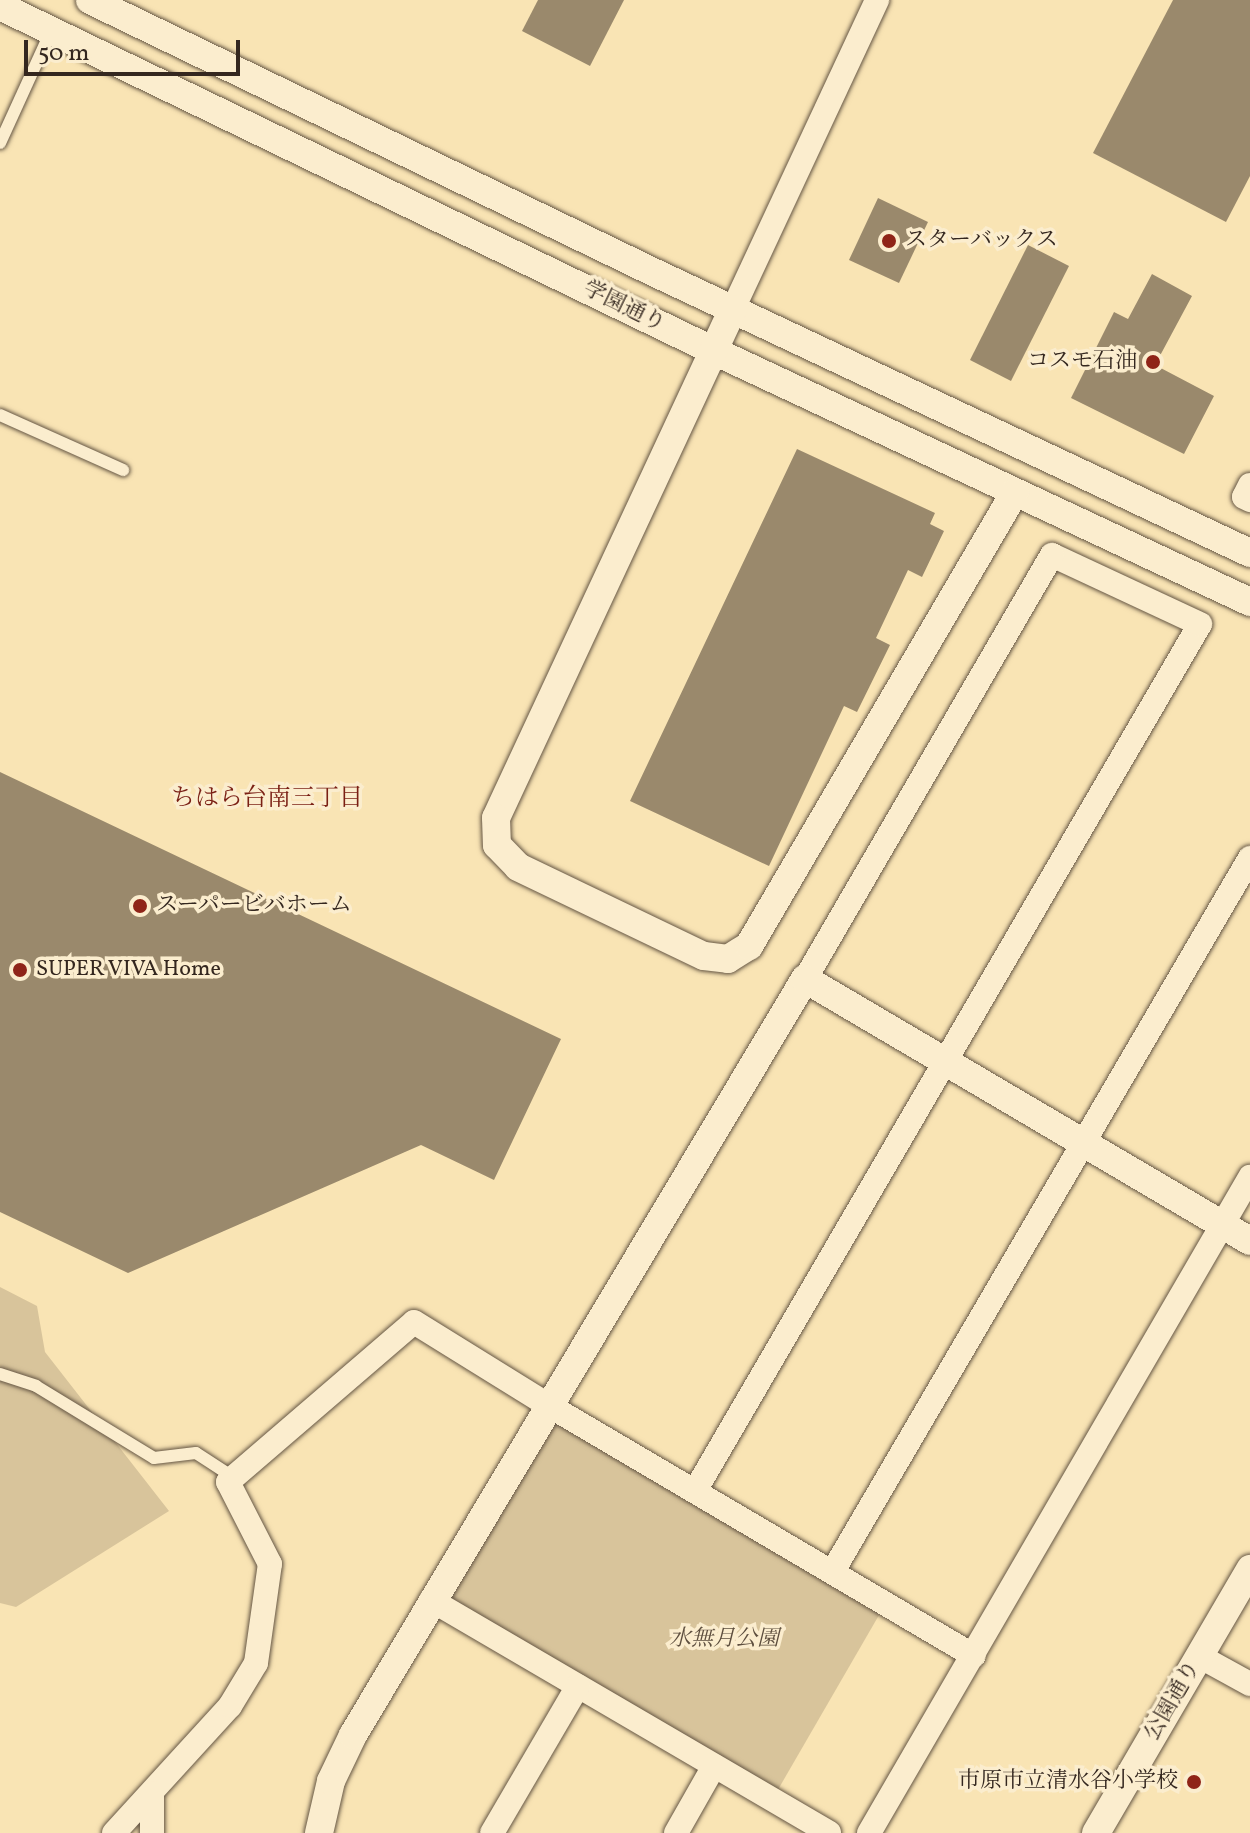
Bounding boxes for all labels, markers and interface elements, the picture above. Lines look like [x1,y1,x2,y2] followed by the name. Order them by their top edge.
[28,24,244,74] scale bar
[38,37,90,71] text: 50 m
[905,228,1059,254] place label: スターバックス
[880,232,898,250] marker: スターバックス
[579,276,669,338] street label: 学園通り
[1027,349,1137,375] place label: コスモ石油
[1144,353,1162,371] marker: コスモ石油
[171,786,363,814] district label: ちはら台南三丁目
[156,893,353,919] place label: スーパービバホーム
[131,897,149,915] marker: スーパービバホーム
[36,957,222,983] place label: SUPER VIVA Home
[11,961,29,979] marker: SUPER VIVA Home
[669,1627,779,1653] park label: 水無月公園
[1140,1656,1206,1746] street label: 公園通り
[958,1769,1178,1795] place label: 市原市立清水谷小学校
[1185,1773,1203,1791] marker: 市原市立清水谷小学校

